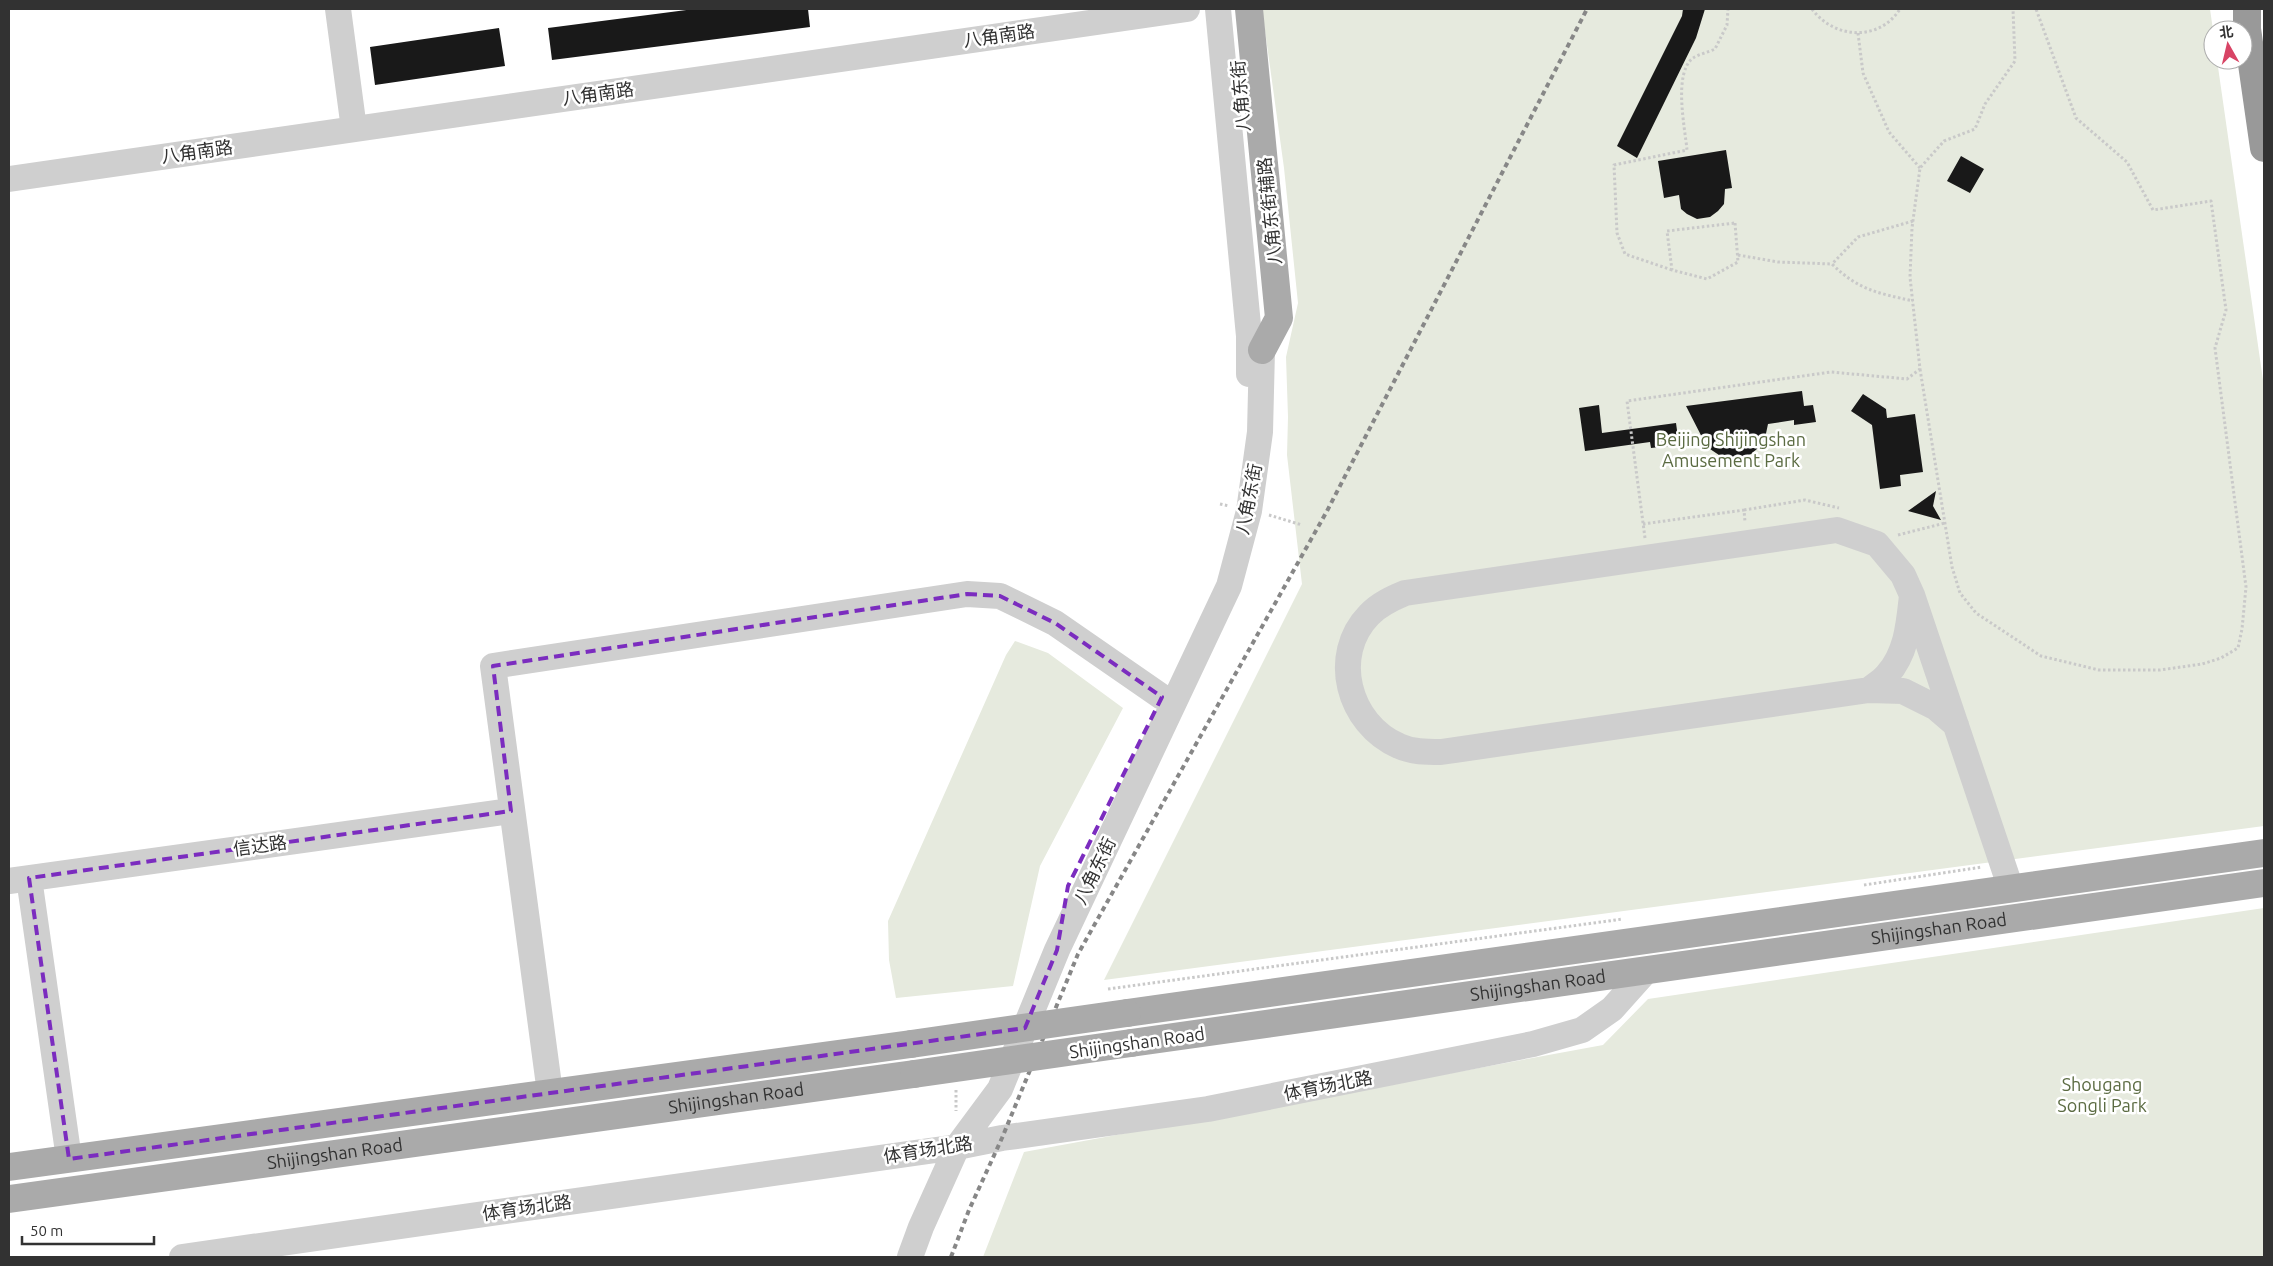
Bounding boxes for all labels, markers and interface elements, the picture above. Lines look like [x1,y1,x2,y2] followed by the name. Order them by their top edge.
[962,20,1036,50] street label: 八角南路
[2203,20,2253,70] north arrow
[2218,23,2234,41] text: 北
[1227,59,1253,133] street label: 八角东街
[561,78,635,108] street label: 八角南路
[160,136,234,166] street label: 八角南路
[1253,156,1285,266] street label: 八角东街辅路
[1656,429,1806,470] park label: Beijing Shijingshan Amusement Park
[1231,462,1265,536] street label: 八角东街
[232,831,288,859] street label: 信达路
[1069,834,1119,907] street label: 八角东街
[1870,908,2008,947] street label: Shijingshan Road
[1469,965,1607,1004] street label: Shijingshan Road
[1068,1023,1206,1061] street label: Shijingshan Road
[1282,1067,1374,1103] street label: 体育场北路
[2057,1074,2147,1115] park label: Shougang Songli Park
[667,1078,805,1117] street label: Shijingshan Road
[882,1132,974,1166] street label: 体育场北路
[266,1134,404,1172] street label: Shijingshan Road
[481,1191,573,1223] street label: 体育场北路
[22,1214,155,1246] scale bar
[30,1222,63,1239] text: 50 m

